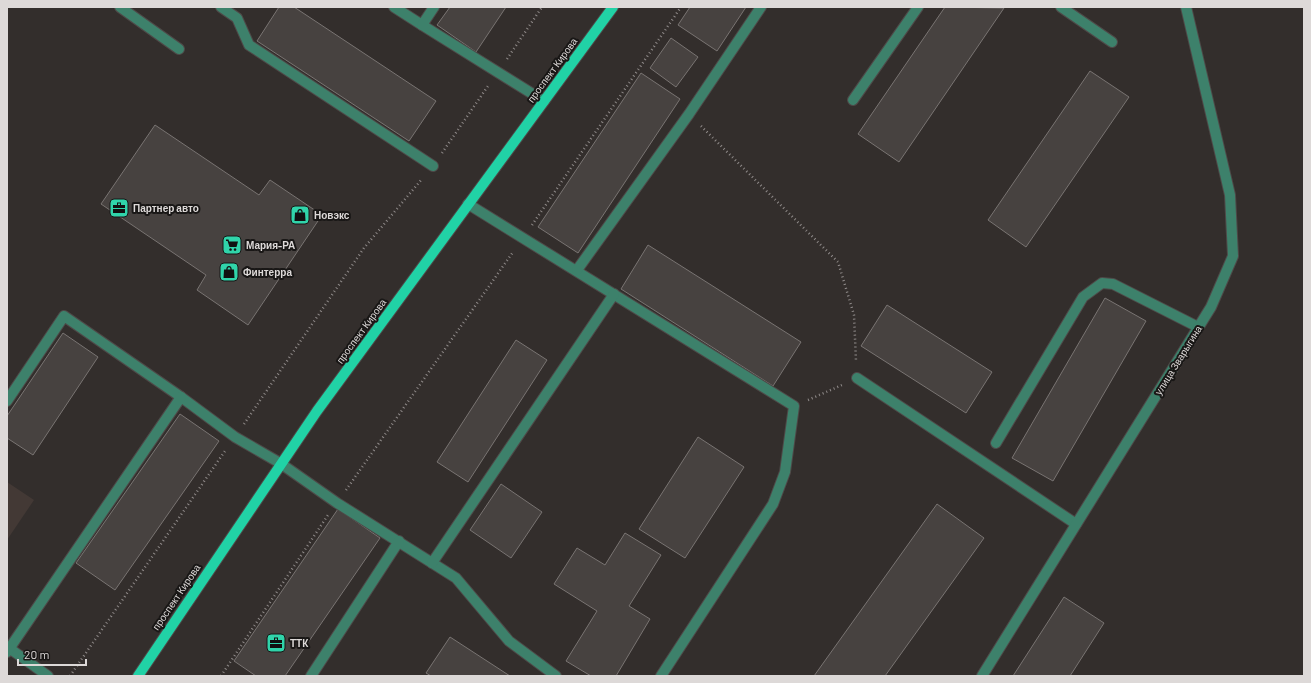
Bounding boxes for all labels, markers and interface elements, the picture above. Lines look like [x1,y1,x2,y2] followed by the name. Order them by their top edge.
[525,35,580,105] street label: проспект Кирова
[108,197,130,219] office icon: Партнер авто
[133,202,199,214] place label: Партнер авто
[289,204,311,226] shop icon: Новэкс
[314,209,350,221] place label: Новэкс
[221,234,243,256] supermarket icon: Мария-РА
[246,239,295,251] place label: Мария-РА
[218,261,240,283] shop icon: Финтерра
[243,266,292,278] place label: Финтерра
[334,296,389,366] street label: проспект Кирова
[1152,323,1204,397] street label: улица Зварыгина
[150,561,203,632] street label: проспект Кирова
[265,632,287,654] office icon: ТТК
[290,637,309,649] place label: ТТК
[18,641,86,667] scale bar
[24,647,50,661] text: 20 m

